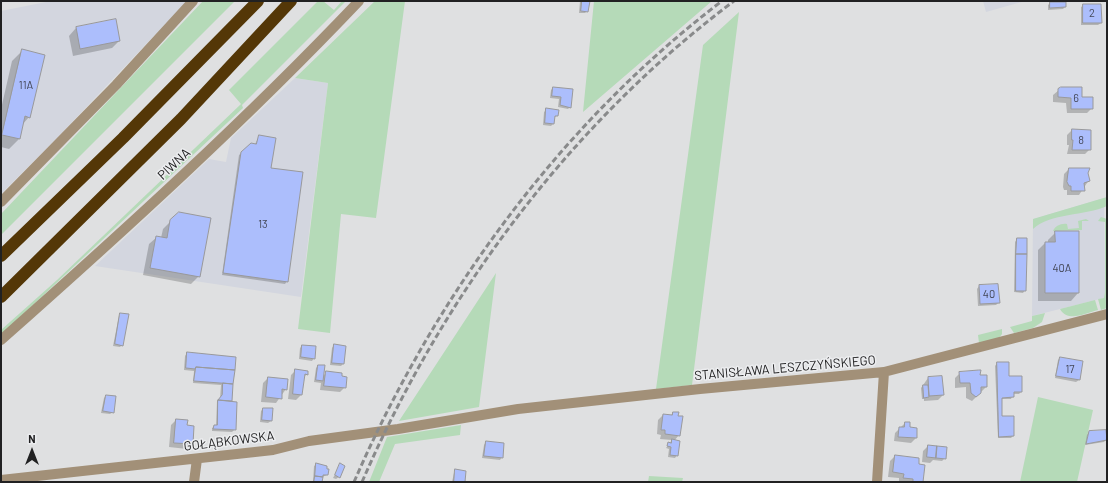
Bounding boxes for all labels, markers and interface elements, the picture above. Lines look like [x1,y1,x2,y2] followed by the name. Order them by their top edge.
[1089,6,1095,20] house number: 2
[19,78,33,92] house number: 11A
[1073,91,1079,105] house number: 6
[1078,133,1084,147] house number: 8
[154,145,194,183] street label: PIWNA
[258,217,268,231] house number: 13
[1053,261,1071,275] house number: 40A
[983,287,995,301] house number: 40
[694,352,876,384] street label: STANISŁAWA LESZCZYŃSKIEGO
[1065,362,1075,376] house number: 17
[183,428,275,454] street label: GOŁĄBKOWSKA
[12,431,52,471] north arrow
[28,432,36,445] text: N

